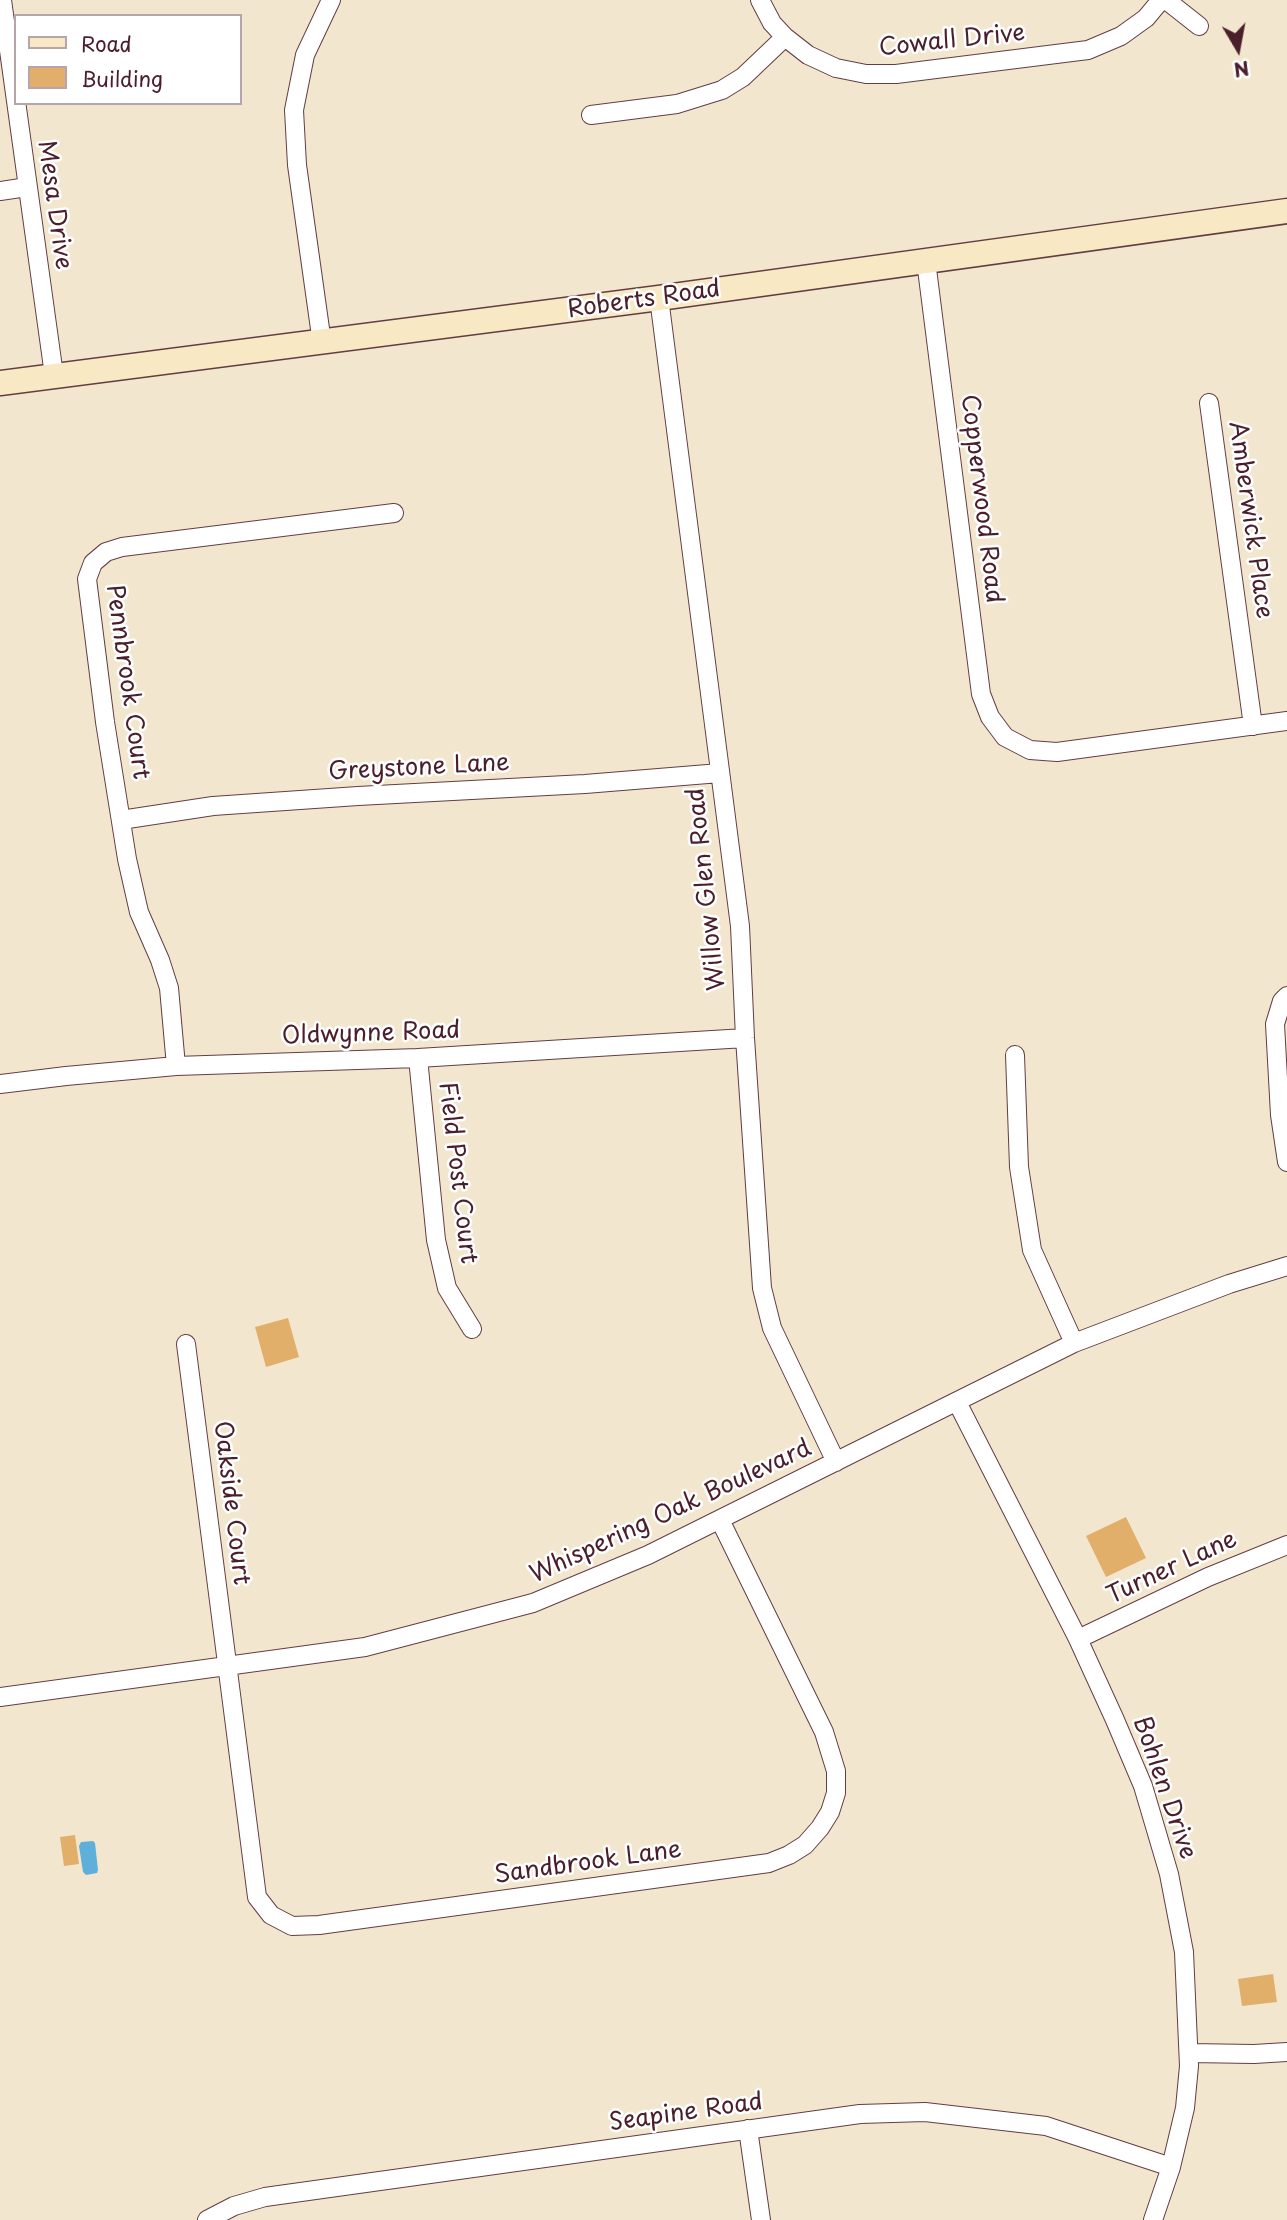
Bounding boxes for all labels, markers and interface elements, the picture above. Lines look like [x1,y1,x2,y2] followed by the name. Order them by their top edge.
[14,14,242,105] legend
[1203,14,1273,84] north arrow
[877,19,1027,63] street label: Cowall Drive
[81,27,132,59] text: Road
[1232,55,1251,85] text: N
[81,62,163,94] text: Building
[31,139,77,271] street label: Mesa Drive
[566,275,722,325] street label: Roberts Road
[954,393,1008,605] street label: Copperwood Road
[1222,420,1278,620] street label: Amberwick Place
[99,583,155,781] street label: Pennbrook Court
[328,749,510,787] street label: Greystone Lane
[682,786,732,992] street label: Willow Glen Road
[281,1016,461,1052] street label: Oldwynne Road
[432,1081,482,1265] street label: Field Post Court
[207,1419,255,1587] street label: Oakside Court
[526,1434,816,1590] street label: Whispering Oak Boulevard
[1102,1525,1242,1611] street label: Turner Lane
[1126,1713,1202,1863] street label: Bohlen Drive
[493,1836,683,1890] street label: Sandbrook Lane
[607,2088,765,2138] street label: Seapine Road

